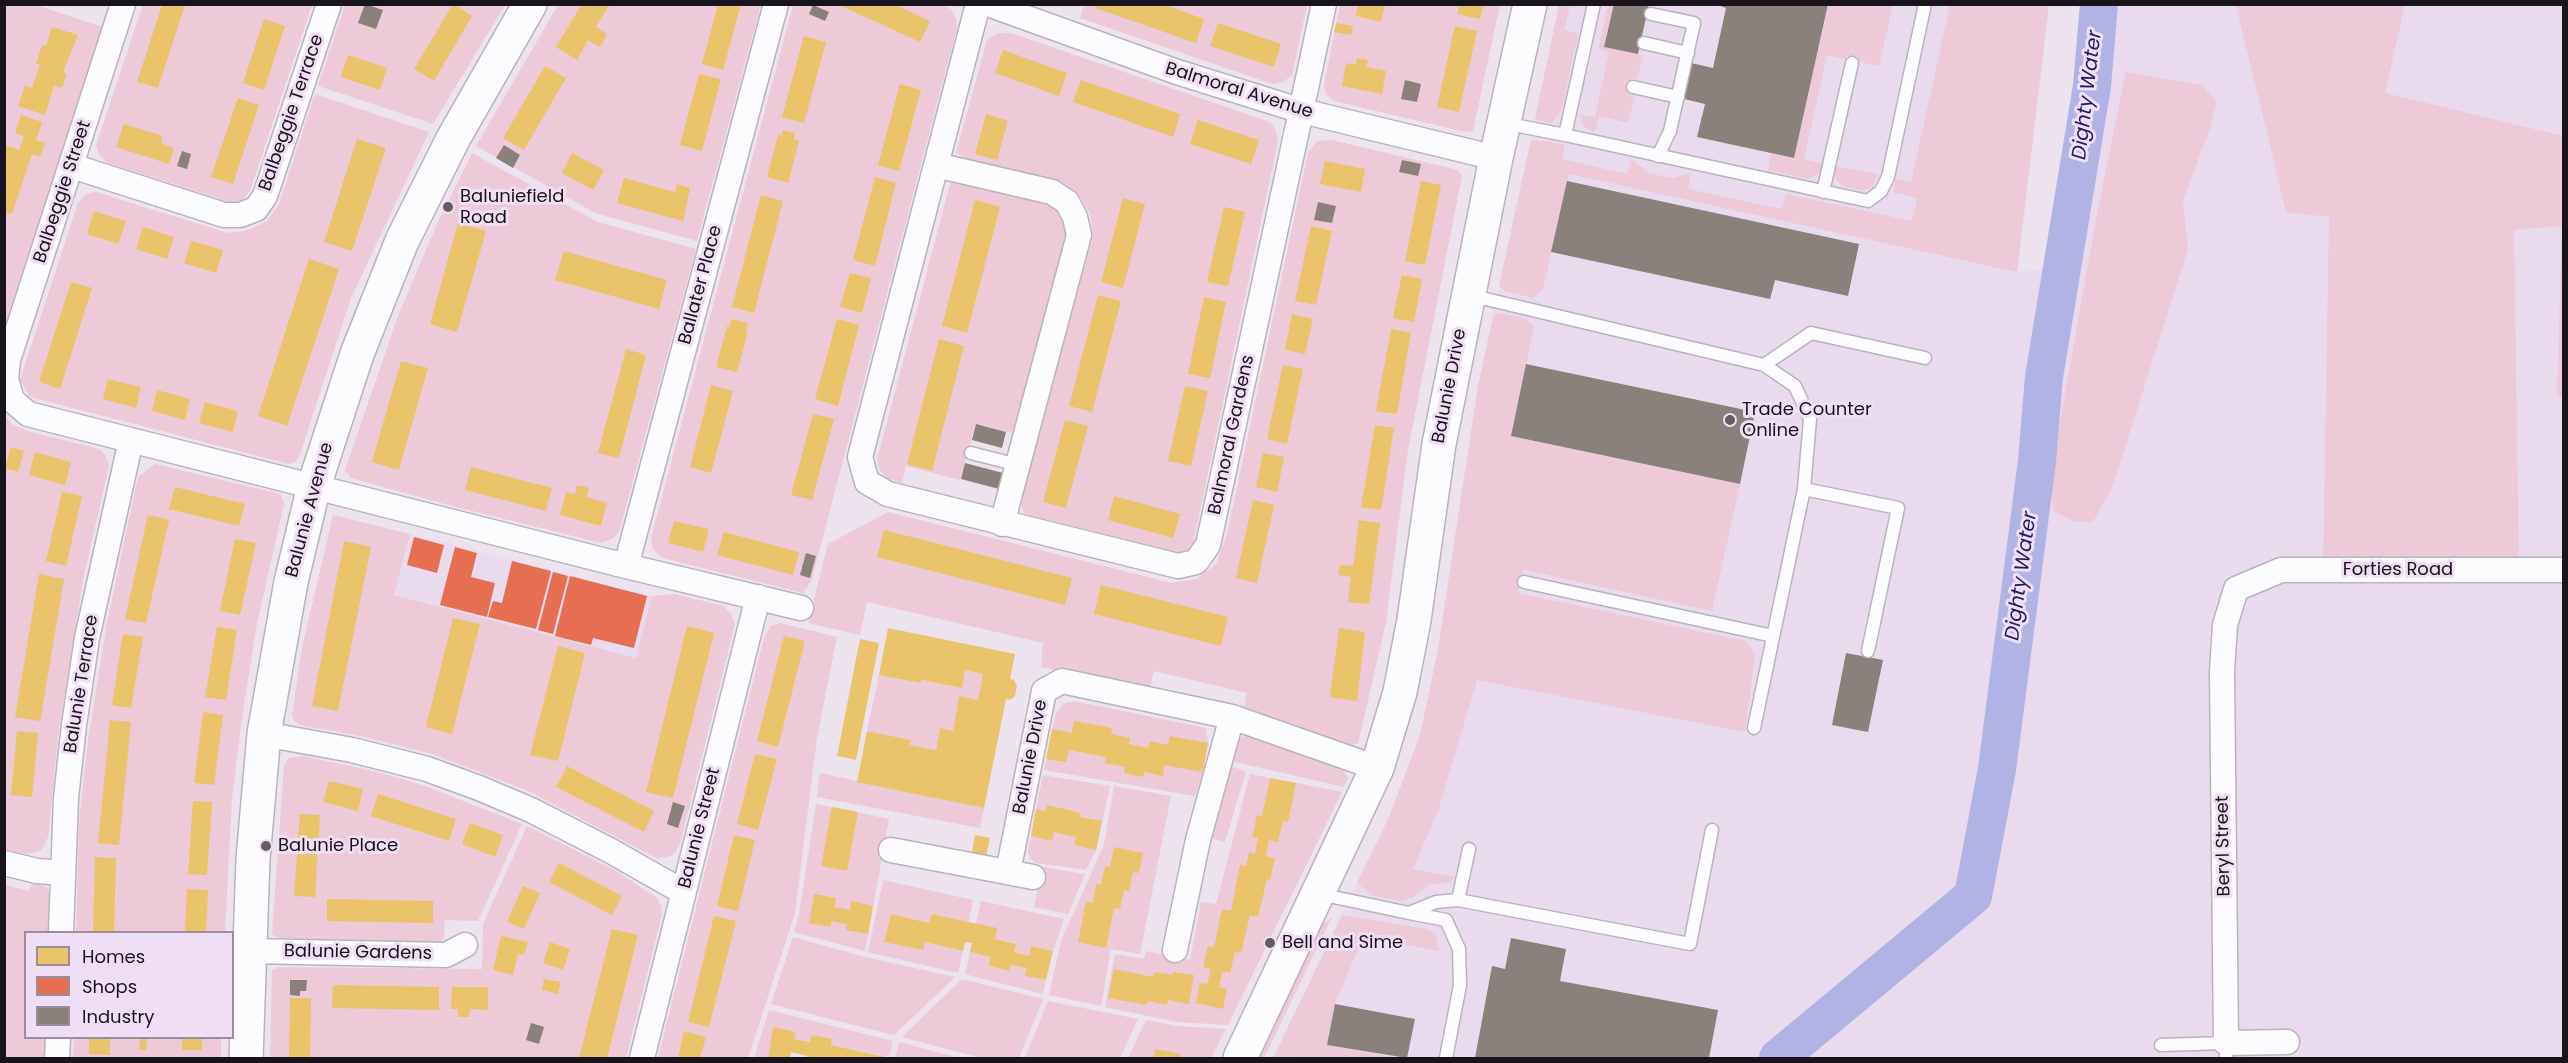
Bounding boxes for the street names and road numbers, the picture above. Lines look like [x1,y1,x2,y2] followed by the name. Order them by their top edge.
[255,32,329,194] street label: Balbeggie Terrace
[1162,58,1316,124] street label: Balmoral Avenue
[30,118,96,266] street label: Balbeggie Street
[675,223,727,347] street label: Ballater Place
[1428,327,1472,445] street label: Balunie Drive
[1204,353,1260,517] street label: Balmoral Gardens
[282,440,338,580] street label: Balunie Avenue
[2343,559,2453,581] street label: Forties Road
[60,613,104,755] street label: Balunie Terrace
[1009,698,1053,816] street label: Balunie Drive
[675,765,725,891] street label: Balunie Street
[2212,795,2236,897] street label: Beryl Street
[284,941,432,965] street label: Balunie Gardens

